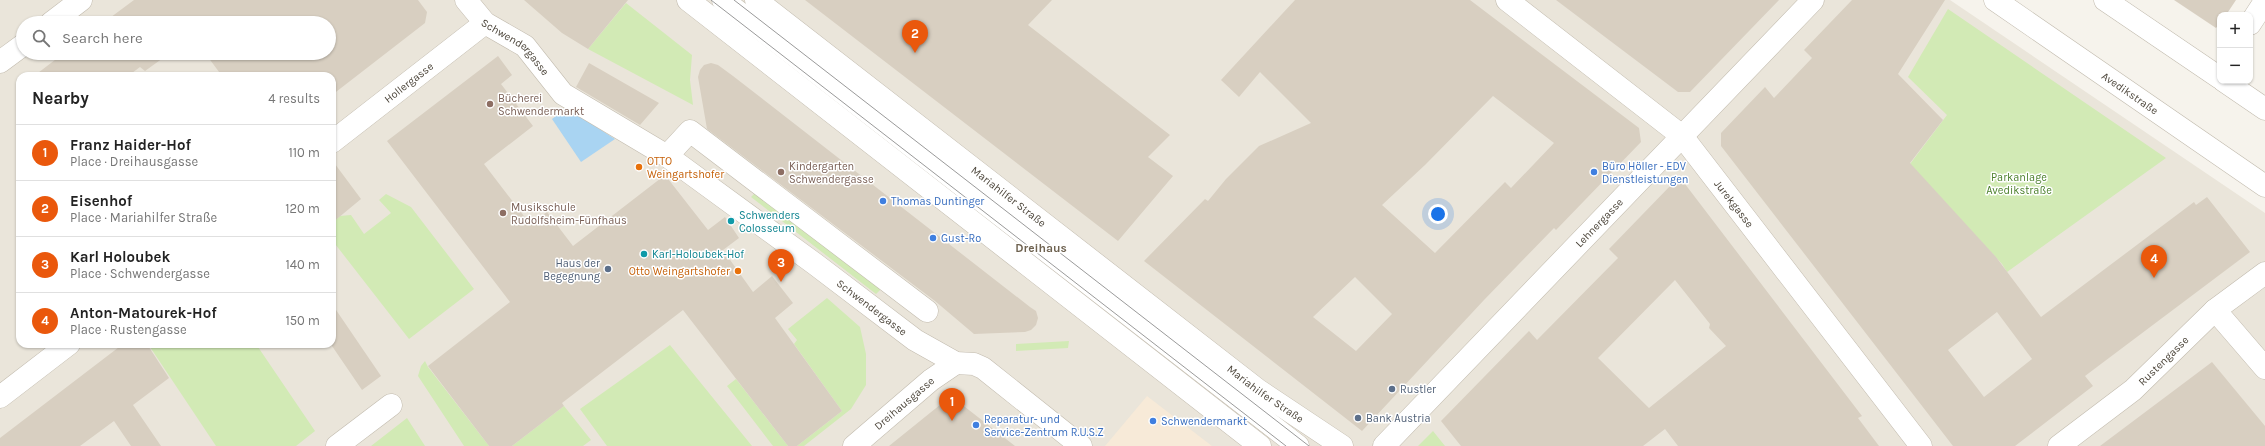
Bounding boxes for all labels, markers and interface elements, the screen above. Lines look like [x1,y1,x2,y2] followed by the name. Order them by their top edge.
[2217,12,2253,84] map controls
[2217,12,2253,48] button: +
[16,16,336,60] search box
[479,16,552,78] street label: Schwendergasse
[902,20,928,53] pin: 2
[30,27,52,49] icon: search
[62,29,143,47] text: Search here
[2217,48,2253,84] button: −
[382,60,436,106] street label: Hollergasse
[2099,69,2161,118] street label: Avedikstraße
[32,88,89,108] text: Nearby
[268,91,320,106] text: 4 results
[498,92,584,118] place label: Bücherei Schwendermarkt
[485,99,495,109] marker: Bücherei Schwendermarkt
[70,136,191,154] text: Franz Haider-Hof
[43,145,47,160] text: 1
[288,145,320,160] text: 110 m
[70,154,198,169] text: Place · Dreihausgasse
[647,155,724,181] place label: OTTO Weingartshofer
[789,160,874,186] place label: Kindergarten Schwendergasse
[1602,160,1688,186] place label: Büro Höller - EDV Dienstleistungen
[634,162,644,172] marker: OTTO Weingartshofer
[968,164,1049,230] street label: Mariahilfer Straße
[776,167,786,177] marker: Kindergarten Schwendergasse
[1589,167,1599,177] marker: Büro Höller - EDV Dienstleistungen
[1986,171,2052,197] park label: Parkanlage Avedikstraße
[1711,178,1756,231] street label: Jurekgasse
[70,192,132,210] text: Eisenhof
[891,195,984,208] place label: Thomas Duntinger
[1573,195,1626,250] street label: Lehnergasse
[878,196,888,206] marker: Thomas Duntinger
[41,201,49,216] text: 2
[285,201,320,216] text: 120 m
[511,201,627,227] place label: Musikschule Rudolfsheim-Fünfhaus
[1428,204,1448,224] your location
[498,208,508,218] marker: Musikschule Rudolfsheim-Fünfhaus
[739,209,800,235] place label: Schwenders Colosseum
[70,210,217,225] text: Place · Mariahilfer Straße
[726,216,736,226] marker: Schwenders Colosseum
[941,232,981,245] place label: Gust-Ro
[928,233,938,243] marker: Gust-Ro
[1015,241,1067,255] district label: Dreihaus
[2141,245,2167,278] pin: 4
[70,248,170,266] text: Karl Holoubek
[652,248,744,261] place label: Karl-Holoubek-Hof
[639,249,649,259] marker: Karl-Holoubek-Hof
[768,249,794,282] pin: 3
[41,257,49,272] text: 3
[285,257,320,272] text: 140 m
[543,257,601,283] place label: Haus der Begegnung
[603,264,613,274] marker: Haus der Begegnung
[629,265,730,278] place label: Otto Weingartshofer
[70,266,210,281] text: Place · Schwendergasse
[733,266,743,276] marker: Otto Weingartshofer
[834,277,910,339] street label: Schwendergasse
[70,304,217,322] text: Anton-Matourek-Hof
[41,313,49,328] text: 4
[285,313,320,328] text: 150 m
[70,322,187,337] text: Place · Rustengasse
[2136,333,2192,388] street label: Rustengasse
[1224,362,1306,426] street label: Mariahilfer Straße
[872,374,937,433] street label: Dreihausgasse
[1400,383,1436,396] place label: Rustler
[1387,384,1397,394] marker: Rustler
[939,388,965,421] pin: 1
[1366,412,1431,425] place label: Bank Austria
[984,413,1104,439] place label: Reparatur- und Service-Zentrum R.U.S.Z
[1353,413,1363,423] marker: Bank Austria
[1161,415,1247,428] place label: Schwendermarkt
[1148,416,1158,426] marker: Schwendermarkt
[971,420,981,430] marker: Reparatur- und Service-Zentrum R.U.S.Z

